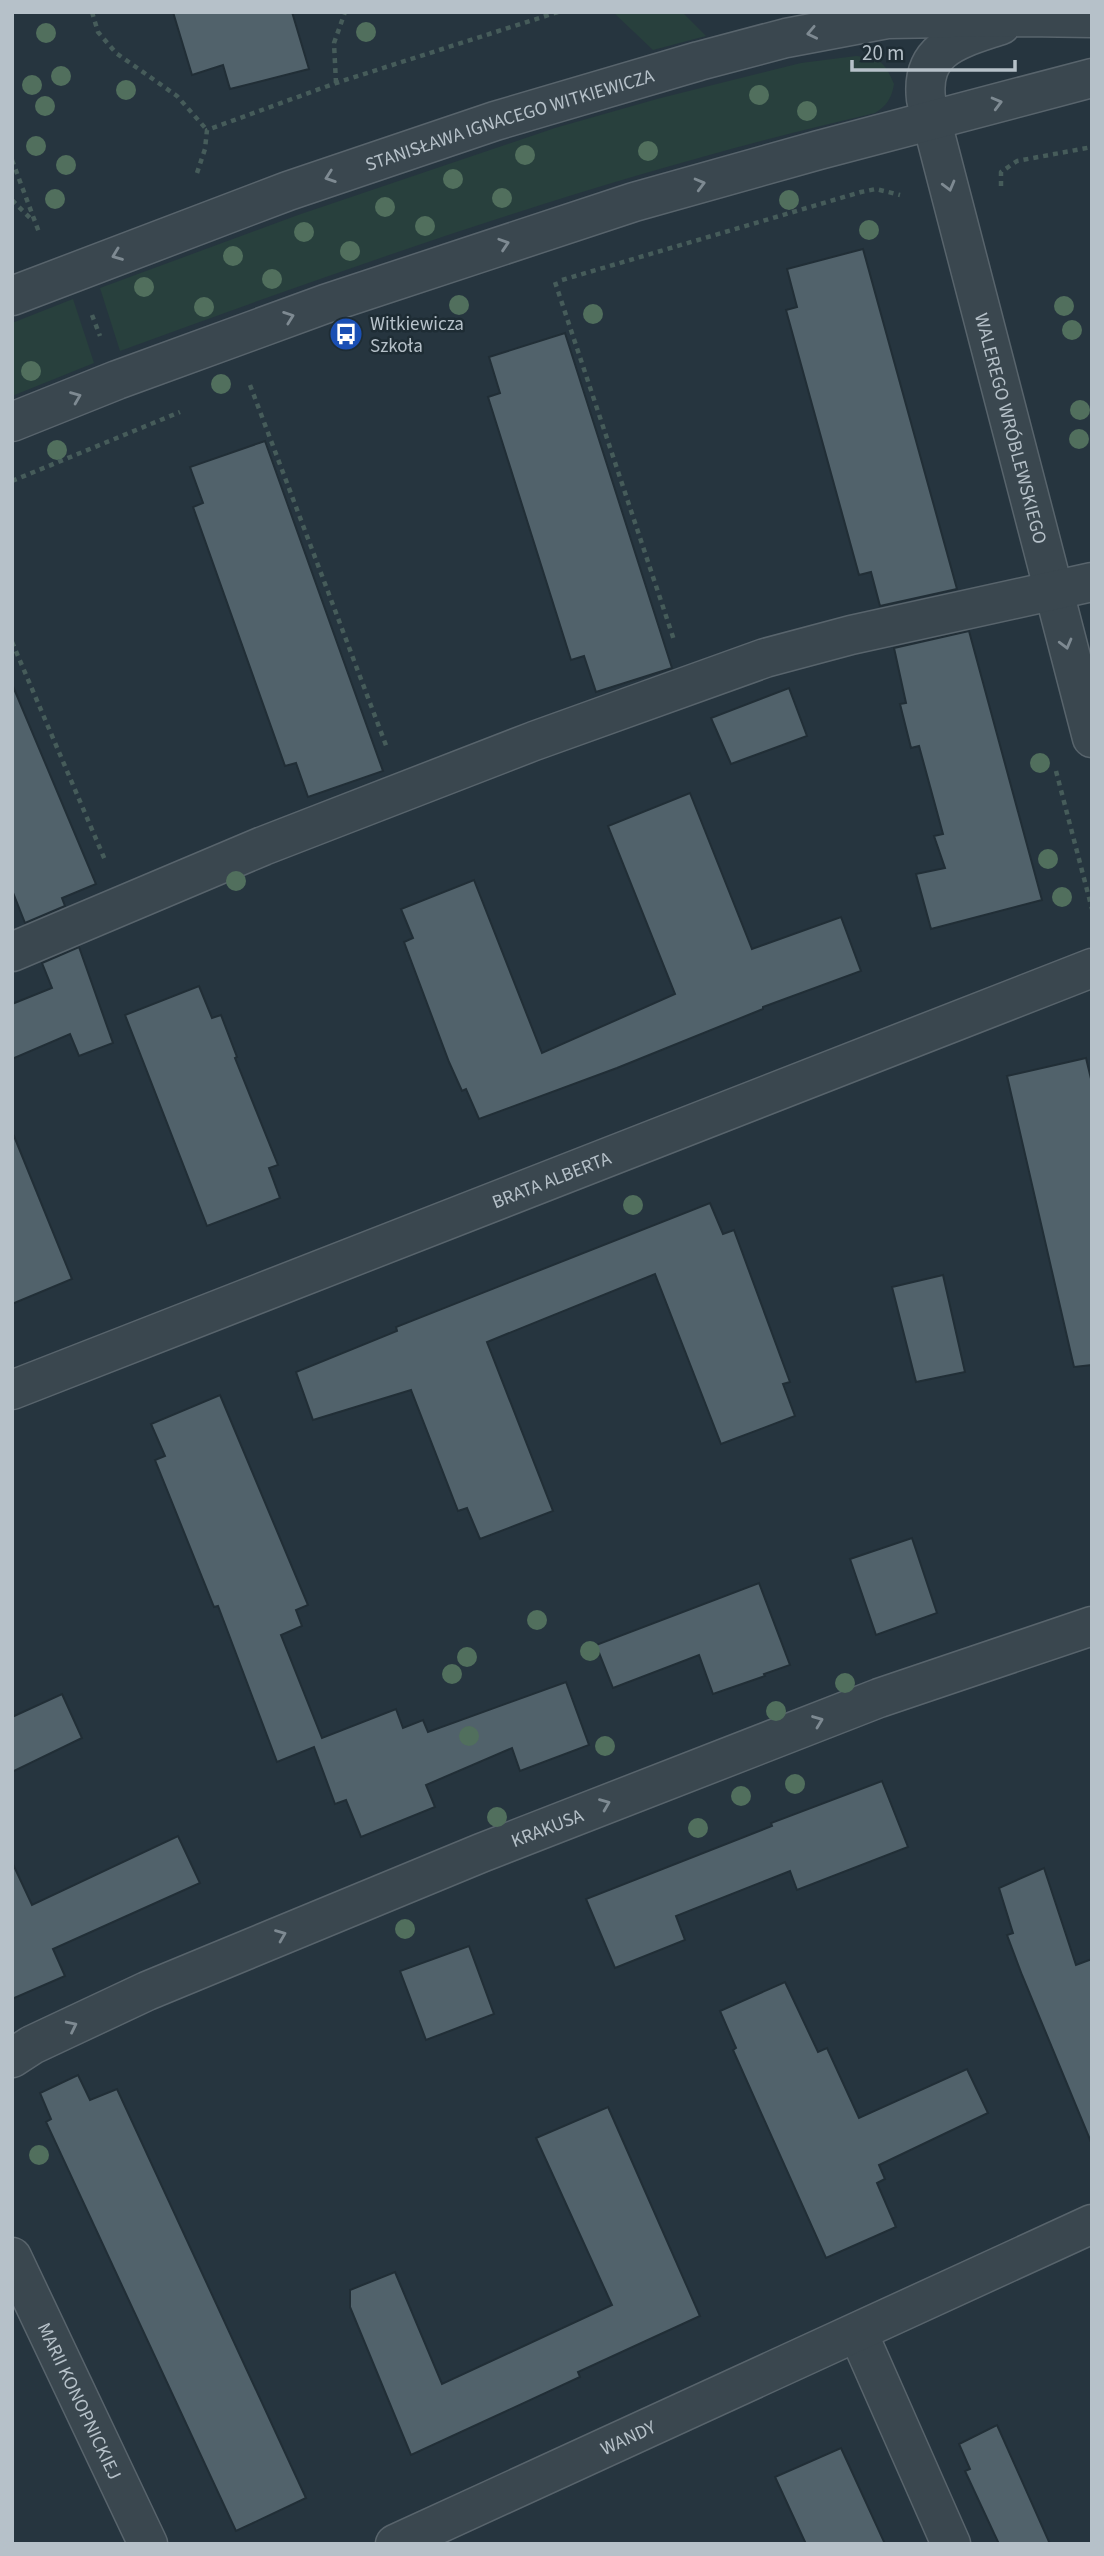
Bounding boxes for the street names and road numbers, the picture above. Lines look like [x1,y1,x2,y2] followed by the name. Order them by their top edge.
[362,63,658,179] street label: STANISŁAWA IGNACEGO WITKIEWICZA
[967,310,1053,547] street label: WALEREGO WRÓBLEWSKIEGO
[488,1145,616,1216] street label: BRATA ALBERTA
[507,1802,588,1855] street label: KRAKUSA
[30,2318,128,2484] street label: MARII KONOPNICKIEJ
[596,2414,661,2463] street label: WANDY

